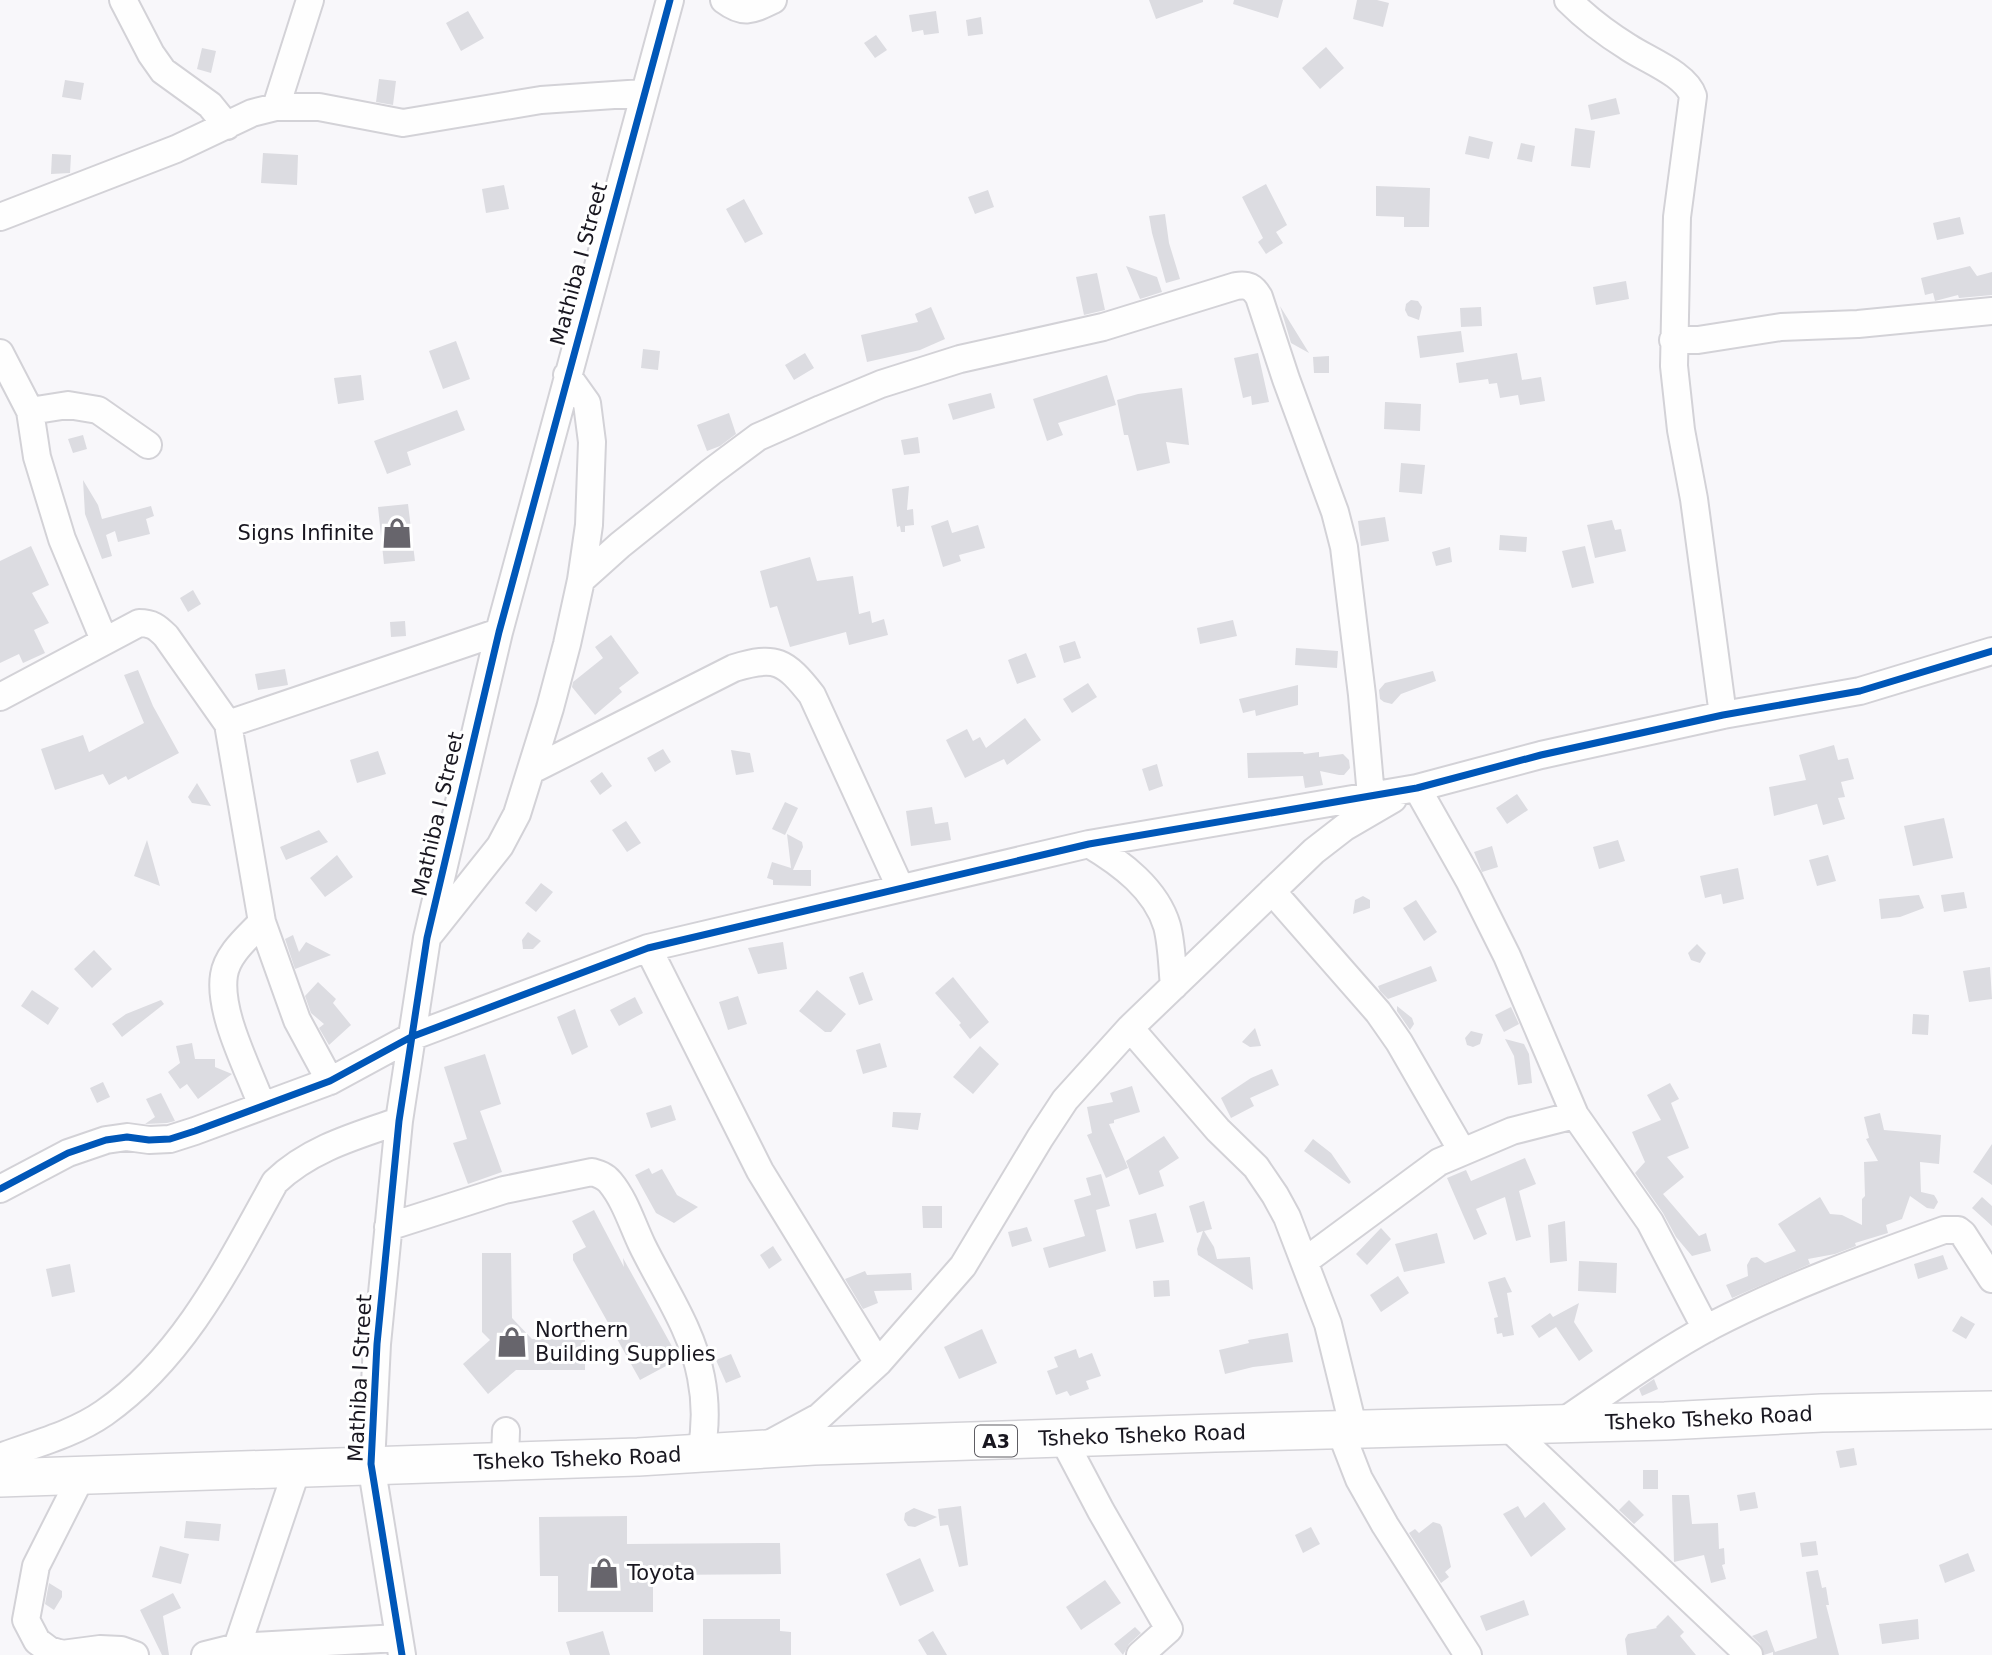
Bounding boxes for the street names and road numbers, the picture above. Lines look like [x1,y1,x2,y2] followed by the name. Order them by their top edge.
[546,180,612,348] street label: Mathiba I Street
[407,729,469,899] street label: Mathiba I Street
[344,1294,376,1462] street label: Mathiba I Street
[1604,1401,1813,1435] street label: Tsheko Tsheko Road
[1037,1420,1246,1451] street label: Tsheko Tsheko Road
[975,1426,1017,1456] road number: A3
[472,1442,682,1474] street label: Tsheko Tsheko Road

